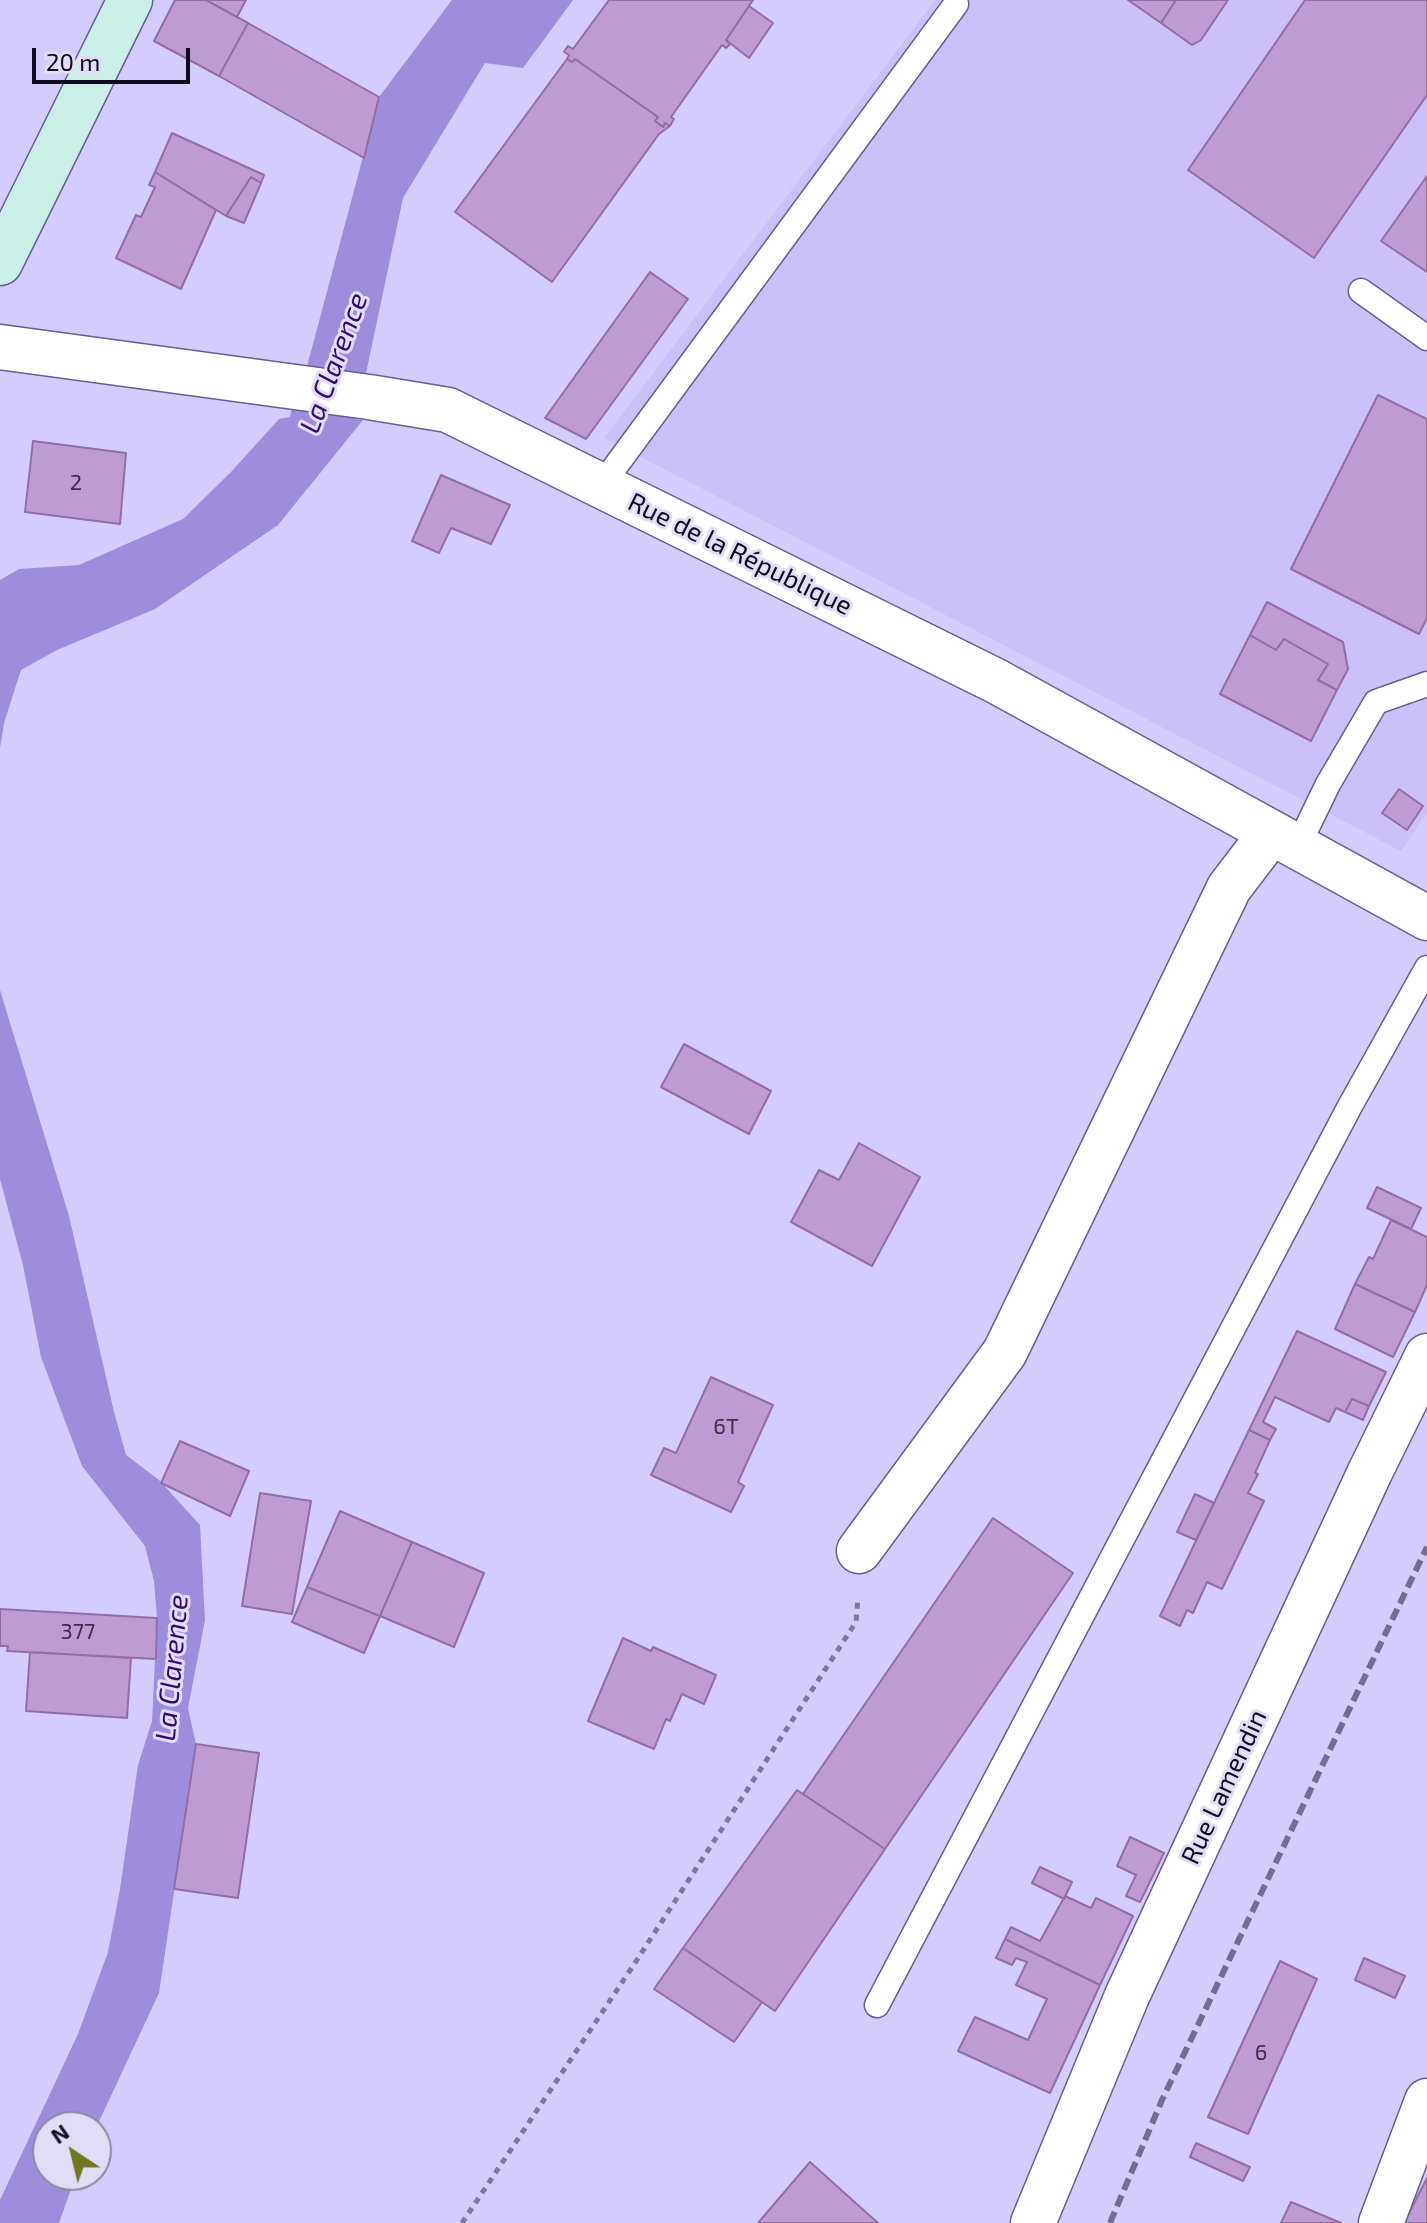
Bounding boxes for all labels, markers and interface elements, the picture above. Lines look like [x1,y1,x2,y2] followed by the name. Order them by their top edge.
[36,32,194,82] scale bar
[46,47,100,76] text: 20 m
[293,288,375,438] water label: La Clarence
[70,470,82,496] house number: 2
[623,486,857,622] street label: Rue de la République
[713,1414,739,1440] house number: 6T
[149,1593,195,1743] water label: La Clarence
[61,1619,95,1645] house number: 377
[1175,1705,1273,1869] street label: Rue Lamendin
[1255,2040,1267,2066] house number: 6
[32,2111,112,2191] north arrow
[45,2118,73,2148] text: N

